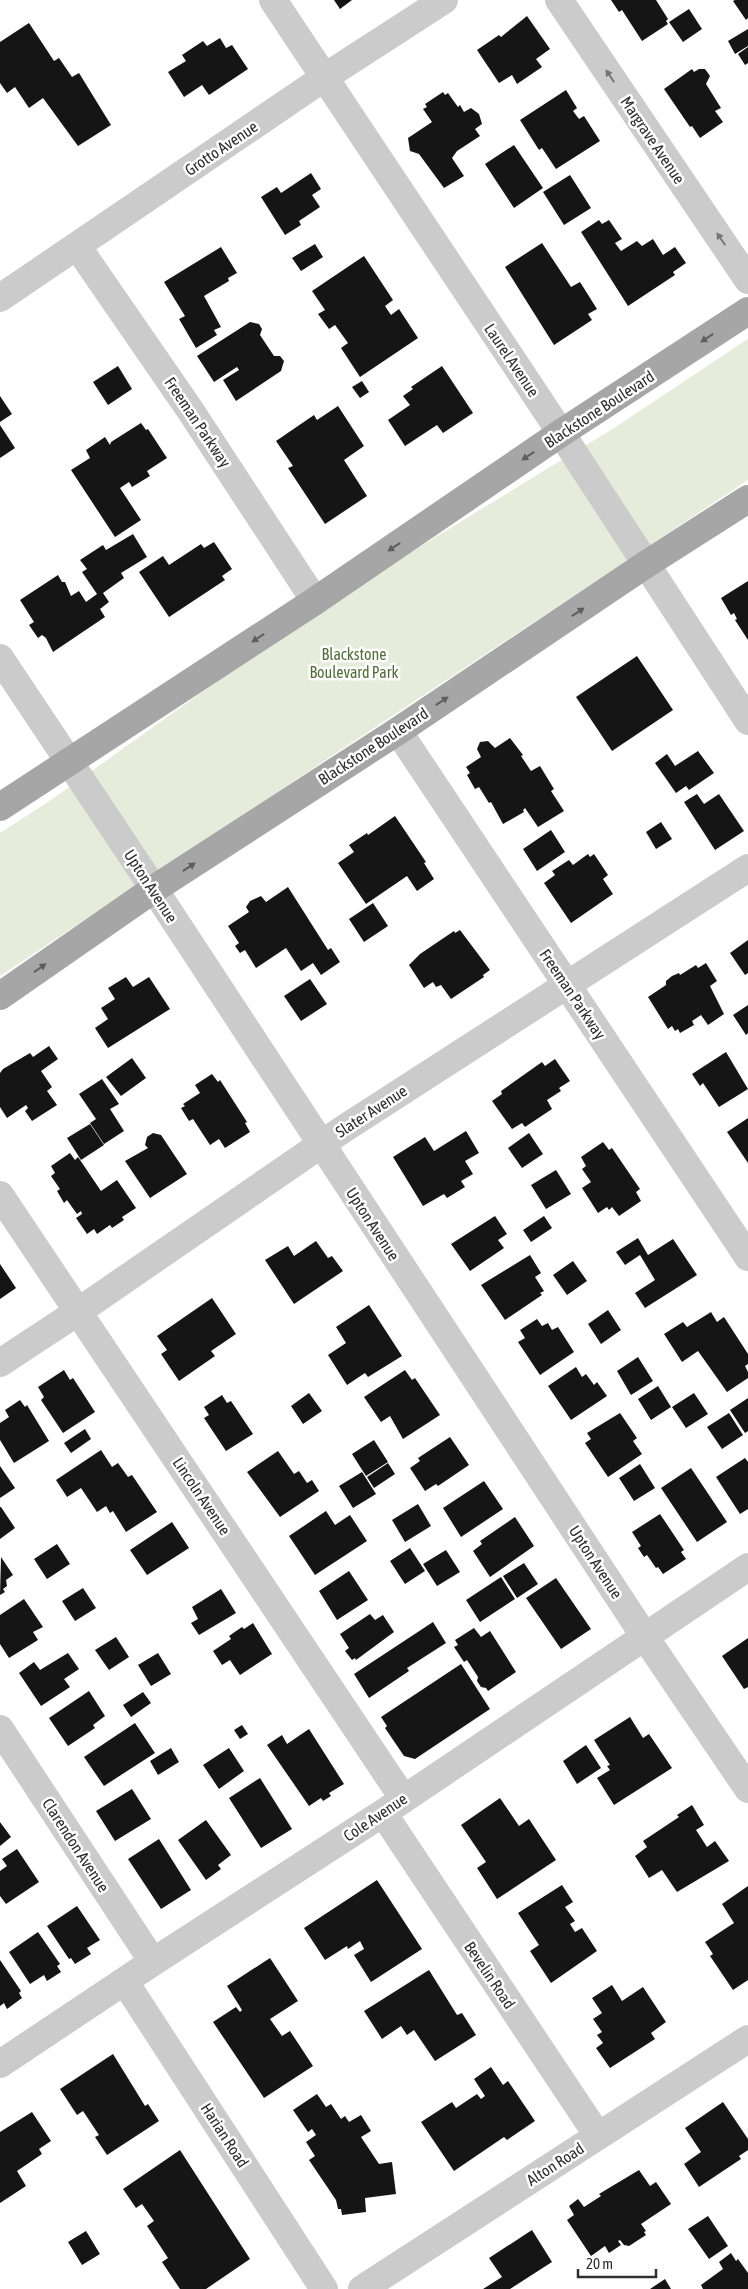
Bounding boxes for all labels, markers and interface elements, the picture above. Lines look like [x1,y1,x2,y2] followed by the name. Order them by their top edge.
[605,69,615,83] one-way arrow
[616,93,689,188] street label: Margrave Avenue
[181,117,261,179] street label: Grotto Avenue
[716,233,726,246] one-way arrow
[481,320,543,400] street label: Laurel Avenue
[701,333,714,342] one-way arrow
[541,367,657,451] street label: Blackstone Boulevard
[161,374,235,471] street label: Freeman Parkway
[521,451,535,461] one-way arrow
[387,543,400,552] one-way arrow
[571,607,584,616] one-way arrow
[252,633,265,643] one-way arrow
[309,645,399,681] park label: Blackstone Boulevard Park
[435,697,449,706] one-way arrow
[315,704,431,788] street label: Blackstone Boulevard
[120,846,181,926] street label: Upton Avenue
[182,862,195,871] one-way arrow
[536,946,610,1043] street label: Freeman Parkway
[33,963,47,973] one-way arrow
[332,1081,410,1141] street label: Slater Avenue
[342,1184,403,1264] street label: Upton Avenue
[169,1454,235,1538] street label: Lincoln Avenue
[565,1522,626,1602] street label: Upton Avenue
[340,1789,410,1845] street label: Cole Avenue
[39,1795,113,1895] street label: Clarendon Avenue
[461,1938,519,2012] street label: Bevelin Road
[198,2099,252,2171] street label: Harian Road
[523,2139,587,2189] street label: Alton Road
[578,2246,656,2278] scale bar
[586,2255,613,2272] text: 20 m

